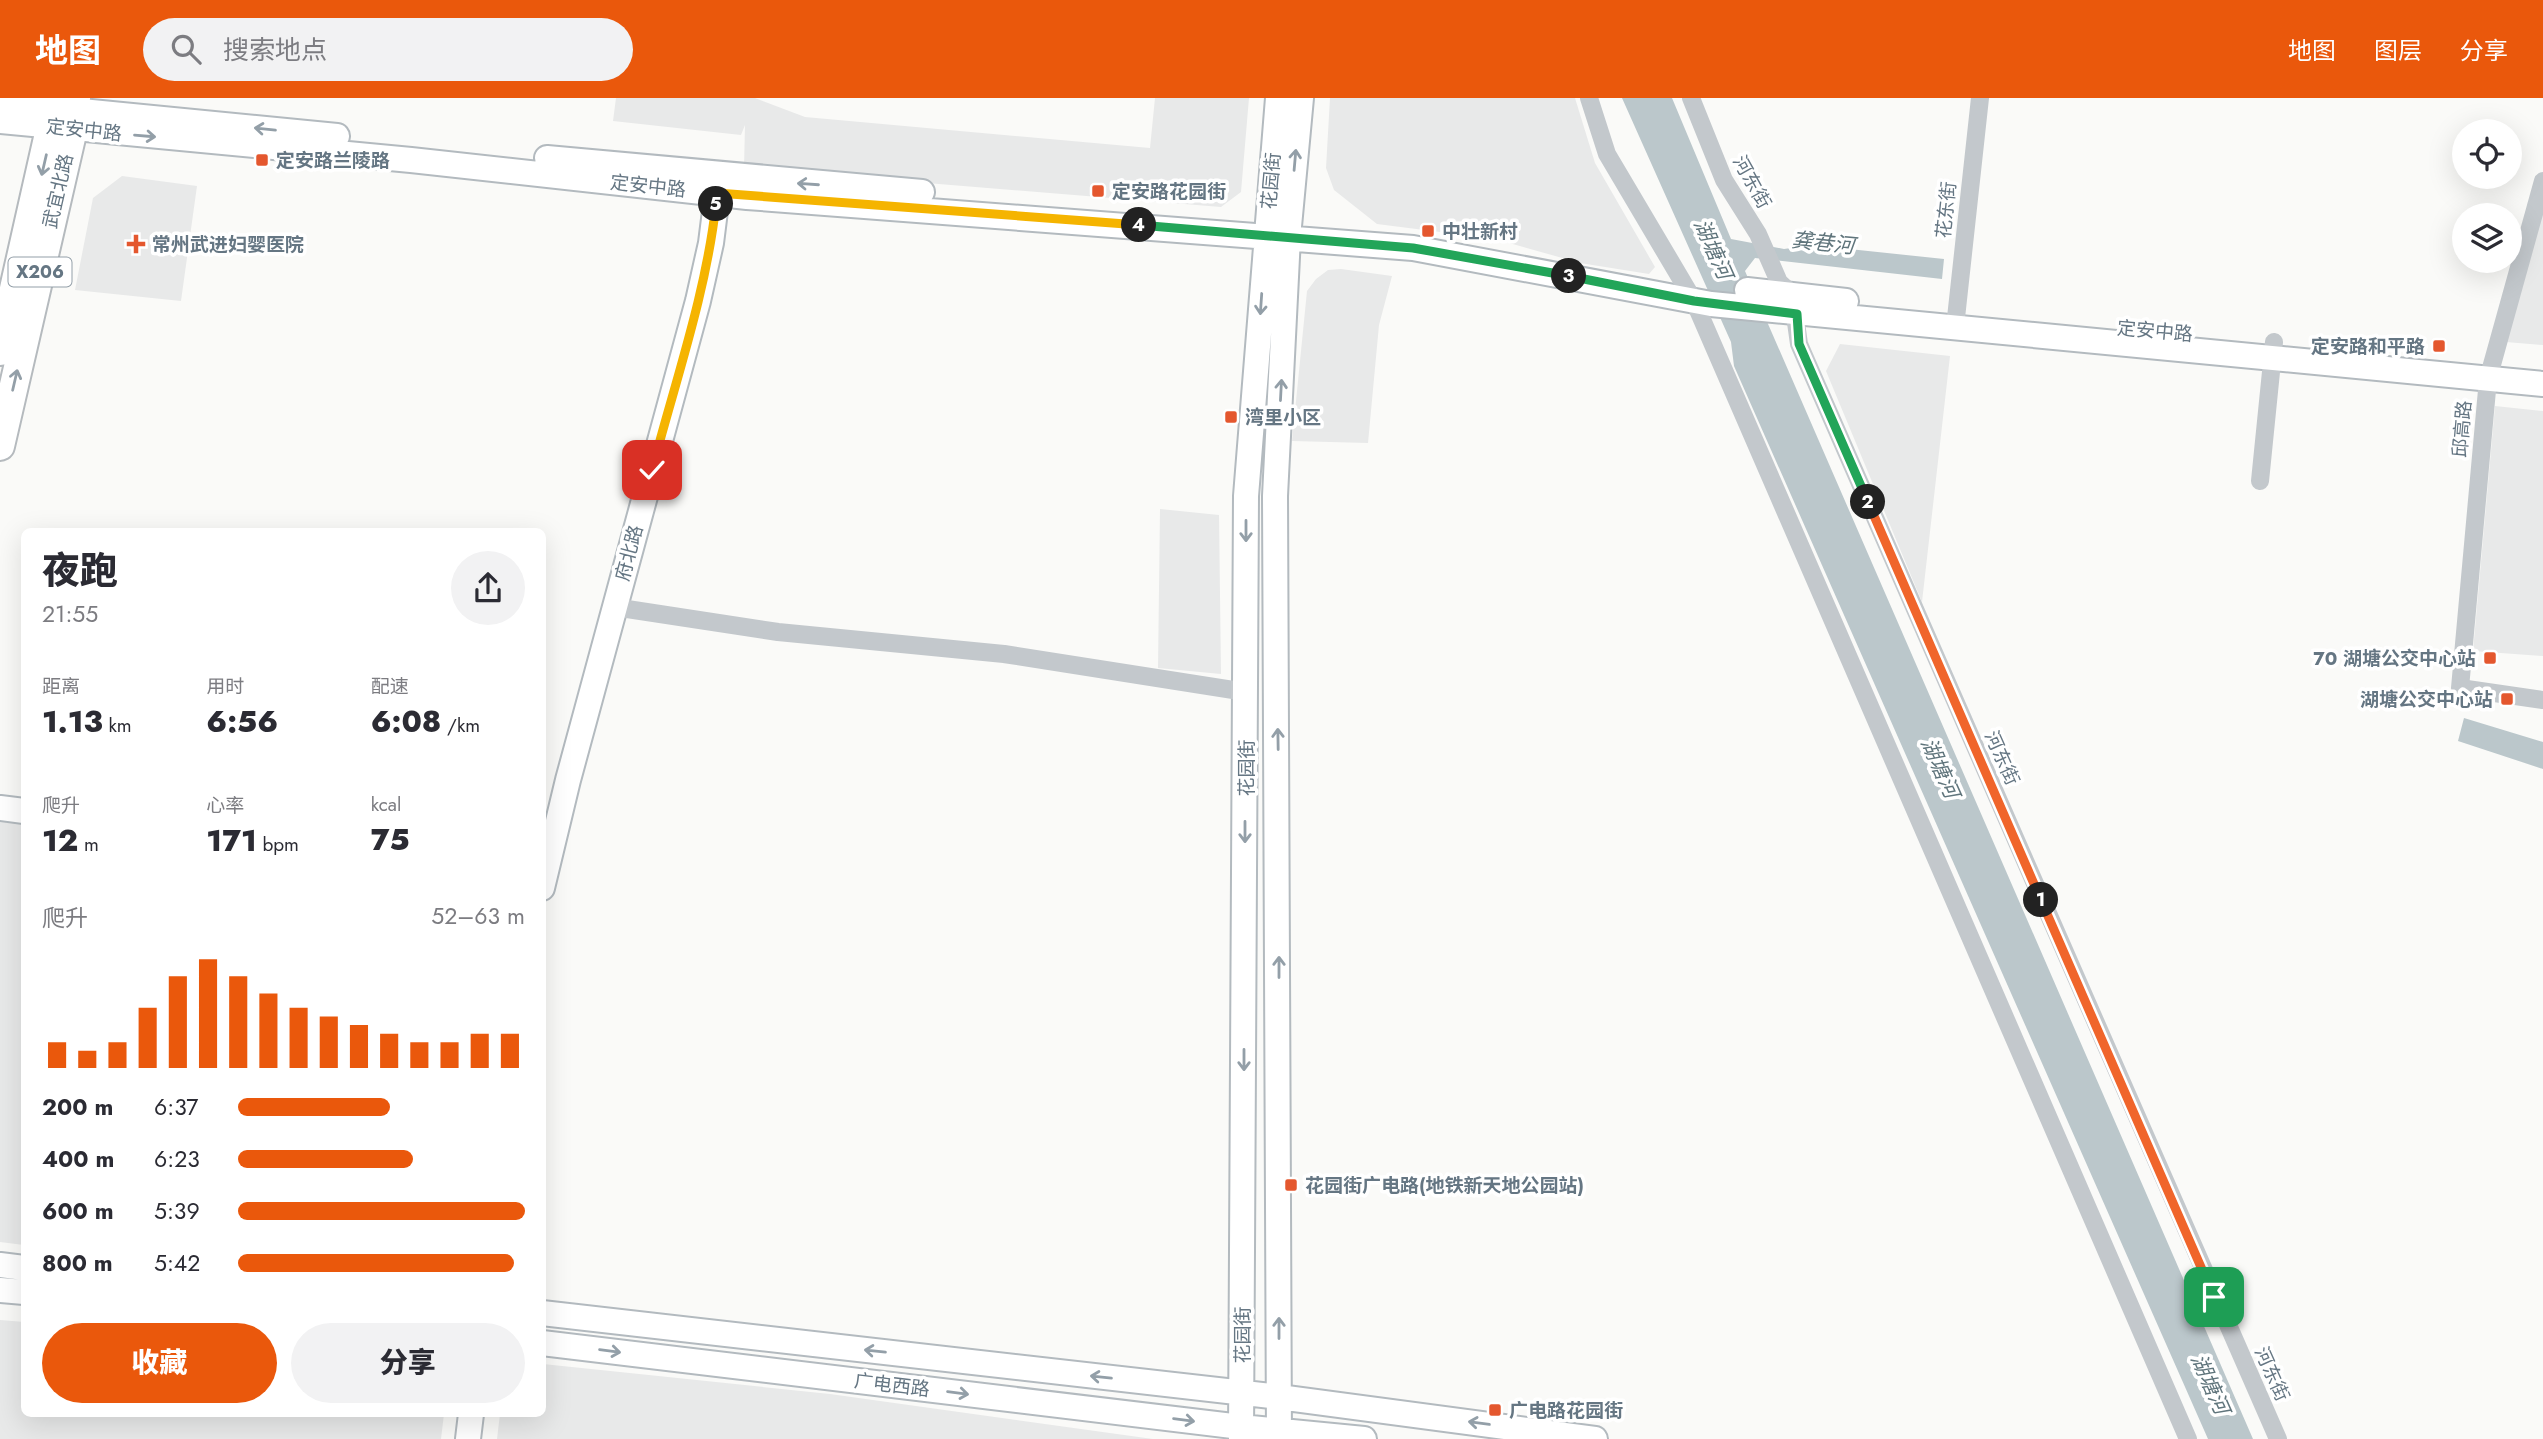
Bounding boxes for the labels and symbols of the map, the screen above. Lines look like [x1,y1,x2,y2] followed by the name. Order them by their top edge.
[45,113,123,147] street label: 定安中路
[254,122,277,135] one-way arrow
[133,130,156,143] one-way arrow
[276,147,390,174] place label: 定安路兰陵路
[1289,149,1302,171] one-way arrow
[36,151,80,231] street label: 武宜北路
[1255,151,1287,211] street label: 花园街
[1726,151,1778,213] street label: 河东街
[254,152,270,168] marker: 定安路兰陵路
[36,153,50,176] one-way arrow
[609,169,687,203] street label: 定安中路
[797,177,820,190] one-way arrow
[1112,178,1226,205] place label: 定安路花园街
[1930,180,1962,240] street label: 花东街
[1090,183,1106,199] marker: 定安路花园街
[698,186,734,222] pin: 5
[1122,208,1156,242] pin: 4
[1686,214,1741,288] water label: 湖塘河
[1442,218,1518,245] place label: 中壮新村
[1420,223,1436,239] marker: 中壮新村
[1790,225,1860,262] water label: 龚巷河
[152,231,304,258] place label: 常州武进妇婴医院
[126,234,146,254] marker: 常州武进妇婴医院
[8,258,72,286] road number: X206
[1552,258,1586,294] pin: 3
[1254,293,1267,315] one-way arrow
[2116,314,2194,348] street label: 定安中路
[2311,333,2425,360] place label: 定安路和平路
[2431,338,2447,354] marker: 定安路和平路
[9,369,22,392] one-way arrow
[1274,378,1287,401] one-way arrow
[2446,399,2478,459] street label: 邱高路
[1245,404,1321,431] place label: 湾里小区
[1223,409,1239,425] marker: 湾里小区
[622,440,682,500] pin
[1850,484,1885,520] pin: 2
[1239,520,1253,543] one-way arrow
[609,522,649,584] street label: 府北路
[2313,645,2476,672] place label: 70 湖塘公交中心站
[2482,650,2498,666] marker: 70 湖塘公交中心站
[2360,686,2493,713] place label: 湖塘公交中心站
[2499,691,2515,707] marker: 湖塘公交中心站
[1978,726,2026,790] street label: 河东街
[1271,728,1284,751] one-way arrow
[1913,733,1968,807] water label: 湖塘河
[1233,739,1260,797] street label: 花园街
[1239,821,1252,844] one-way arrow
[2024,882,2058,918] pin: 1
[1272,956,1286,979] one-way arrow
[1237,1048,1251,1071] one-way arrow
[1305,1172,1584,1199] place label: 花园街广电路(地铁新天地公园站)
[1283,1177,1299,1193] marker: 花园街广电路(地铁新天地公园站)
[2184,1267,2244,1327] pin
[1229,1306,1256,1364] street label: 花园街
[1272,1317,1286,1340] one-way arrow
[2248,1342,2296,1406] street label: 河东街
[598,1344,621,1357] one-way arrow
[864,1344,887,1357] one-way arrow
[2183,1349,2238,1423] water label: 湖塘河
[853,1367,931,1403] street label: 广电西路
[1090,1370,1113,1383] one-way arrow
[946,1386,969,1399] one-way arrow
[1509,1397,1623,1424] place label: 广电路花园街
[1487,1402,1503,1418] marker: 广电路花园街
[1172,1414,1194,1427] one-way arrow
[1468,1417,1490,1430] one-way arrow

